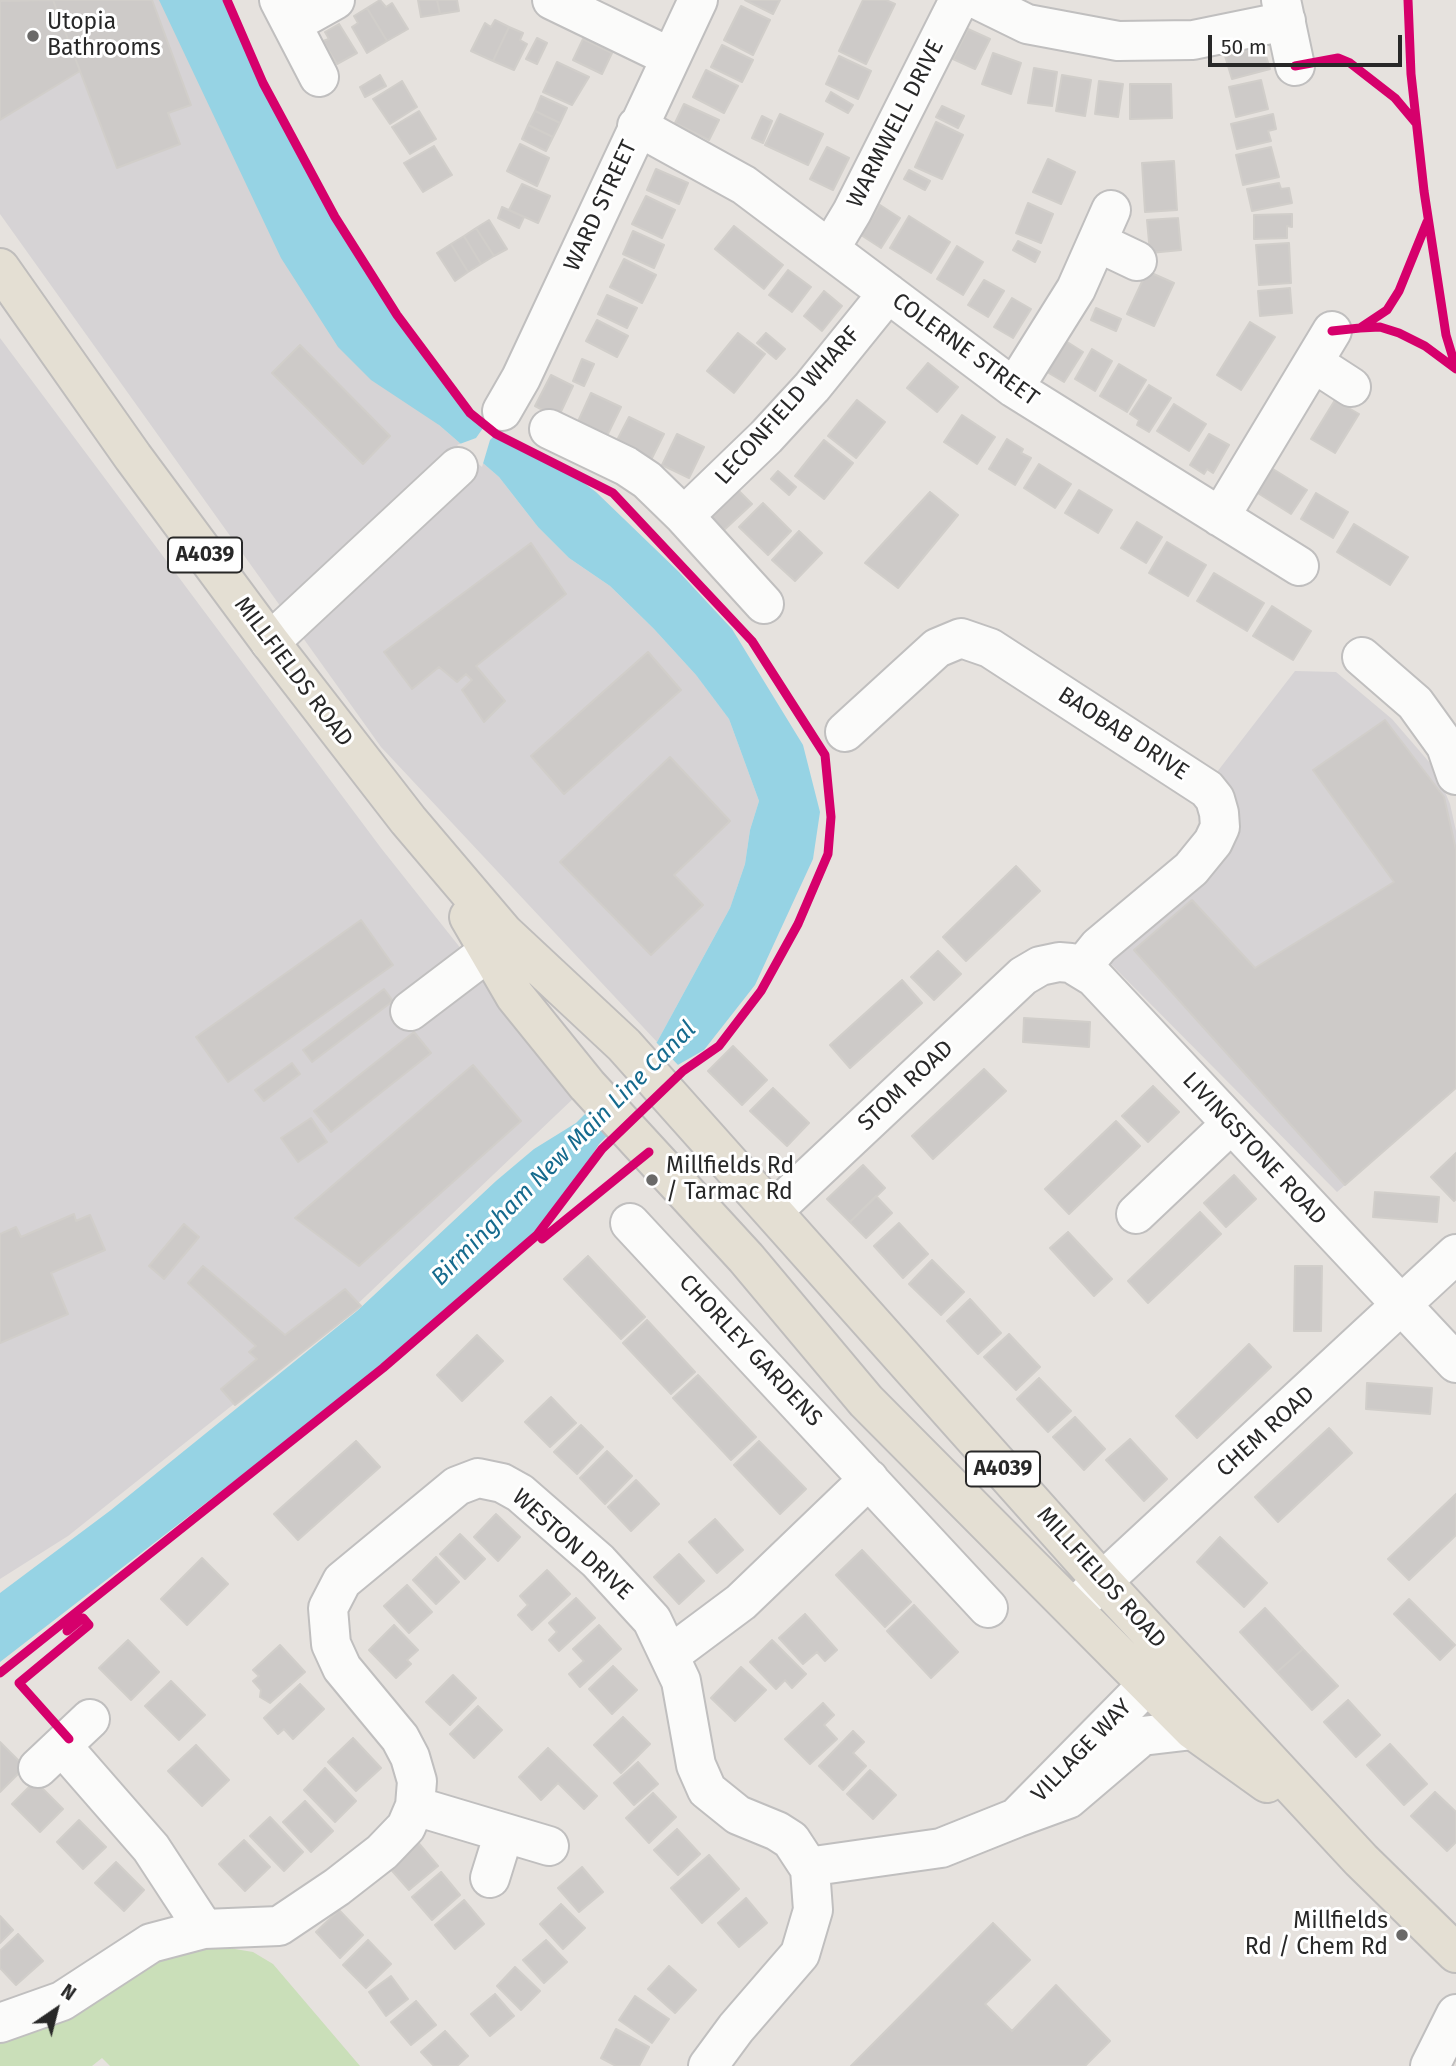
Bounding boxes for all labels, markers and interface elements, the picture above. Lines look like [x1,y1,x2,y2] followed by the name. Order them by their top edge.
[47,9,161,63] place label: Utopia Bathrooms
[1211,21,1405,65] scale bar
[25,28,41,44] marker: Utopia Bathrooms
[1221,34,1267,60] text: 50 m
[842,35,950,213] street label: WARMWELL DRIVE
[559,136,643,276] street label: WARD STREET
[886,288,1044,412] street label: COLERNE STREET
[710,321,866,491] street label: LECONFIELD WHARF
[168,538,242,572] road number: A4039
[228,592,358,752] street label: MILLFIELDS ROAD
[1052,681,1194,787] street label: BAOBAB DRIVE
[426,1016,702,1292] water label: Birmingham New Main Line Canal
[853,1035,959,1137] street label: STOM ROAD
[1176,1067,1332,1231] street label: LIVINGSTONE ROAD
[666,1153,794,1207] place label: Millfields Rd / Tarmac Rd
[644,1172,660,1188] marker: Millfields Rd / Tarmac Rd
[672,1269,828,1433] street label: CHORLEY GARDENS
[1211,1381,1321,1483] street label: CHEM ROAD
[966,1452,1040,1486] road number: A4039
[506,1484,638,1606] street label: WESTON DRIVE
[1030,1502,1172,1654] street label: MILLFIELDS ROAD
[1026,1694,1138,1808] street label: VILLAGE WAY
[1245,1908,1388,1962] place label: Millfields Rd / Chem Rd
[1394,1927,1410,1943] marker: Millfields Rd / Chem Rd
[21,1975,91,2045] north arrow
[57,1979,80,2005] text: N

